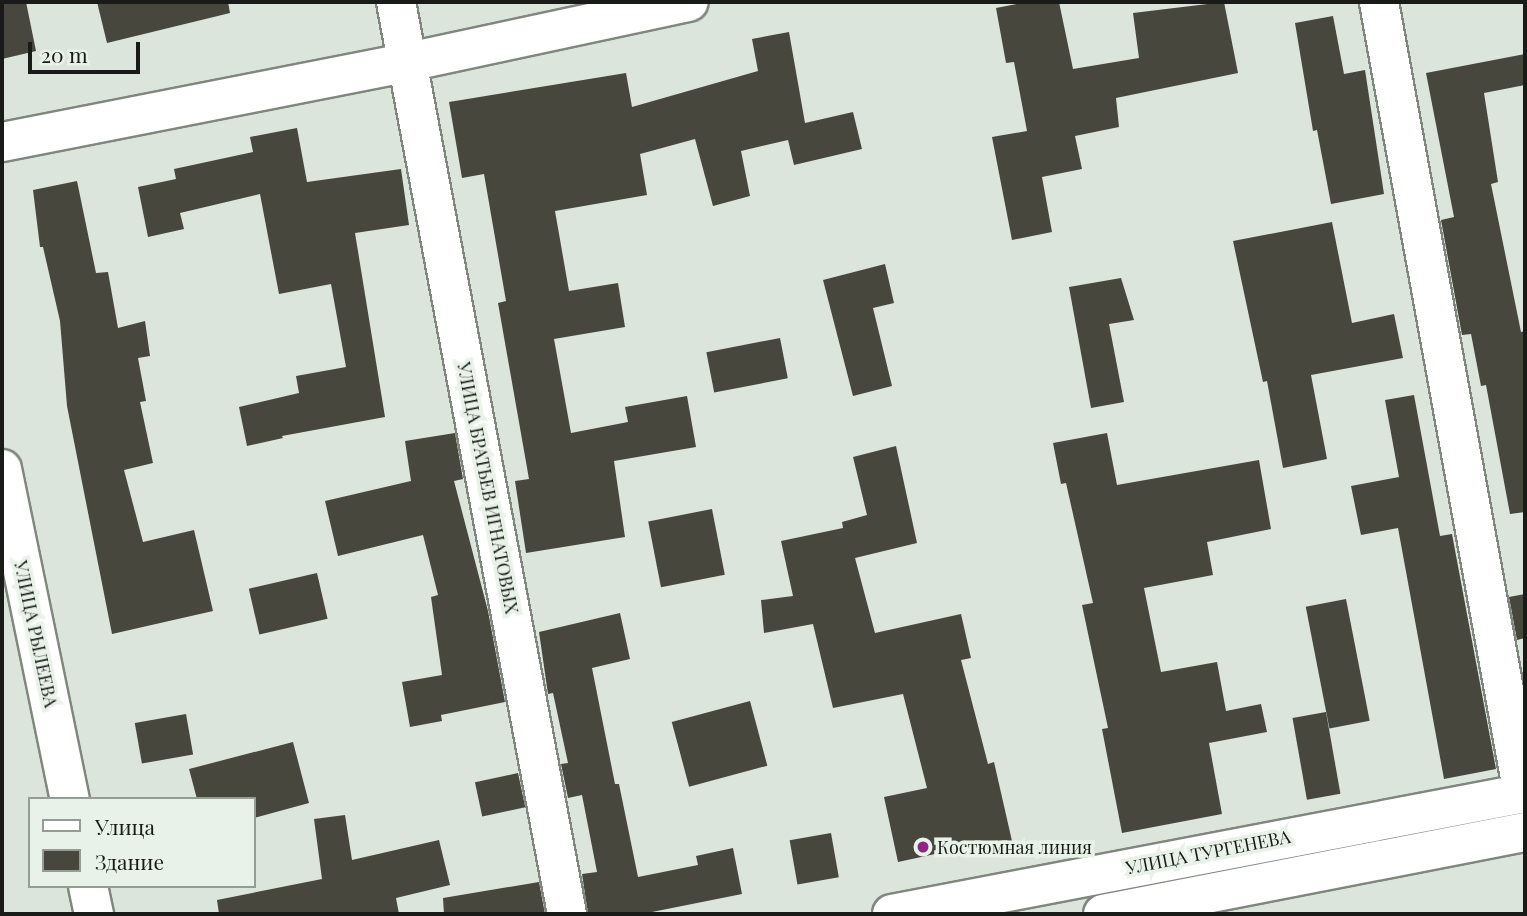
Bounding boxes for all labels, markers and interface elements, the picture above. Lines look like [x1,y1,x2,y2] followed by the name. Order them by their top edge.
[32,28,144,72] scale bar
[41,40,88,68] text: 20 m
[453,360,523,616] street label: УЛИЦА БРАТЬЕВ ИГНАТОВЫХ
[10,559,62,709] street label: УЛИЦА РЫЛЕЕВА
[28,797,256,888] legend
[95,812,155,840] text: Улица
[1124,825,1292,879] street label: УЛИЦА ТУРГЕНЕВА
[937,836,1092,858] place label: Костюмная линия
[915,839,931,855] marker: Костюмная линия
[95,847,164,875] text: Здание

